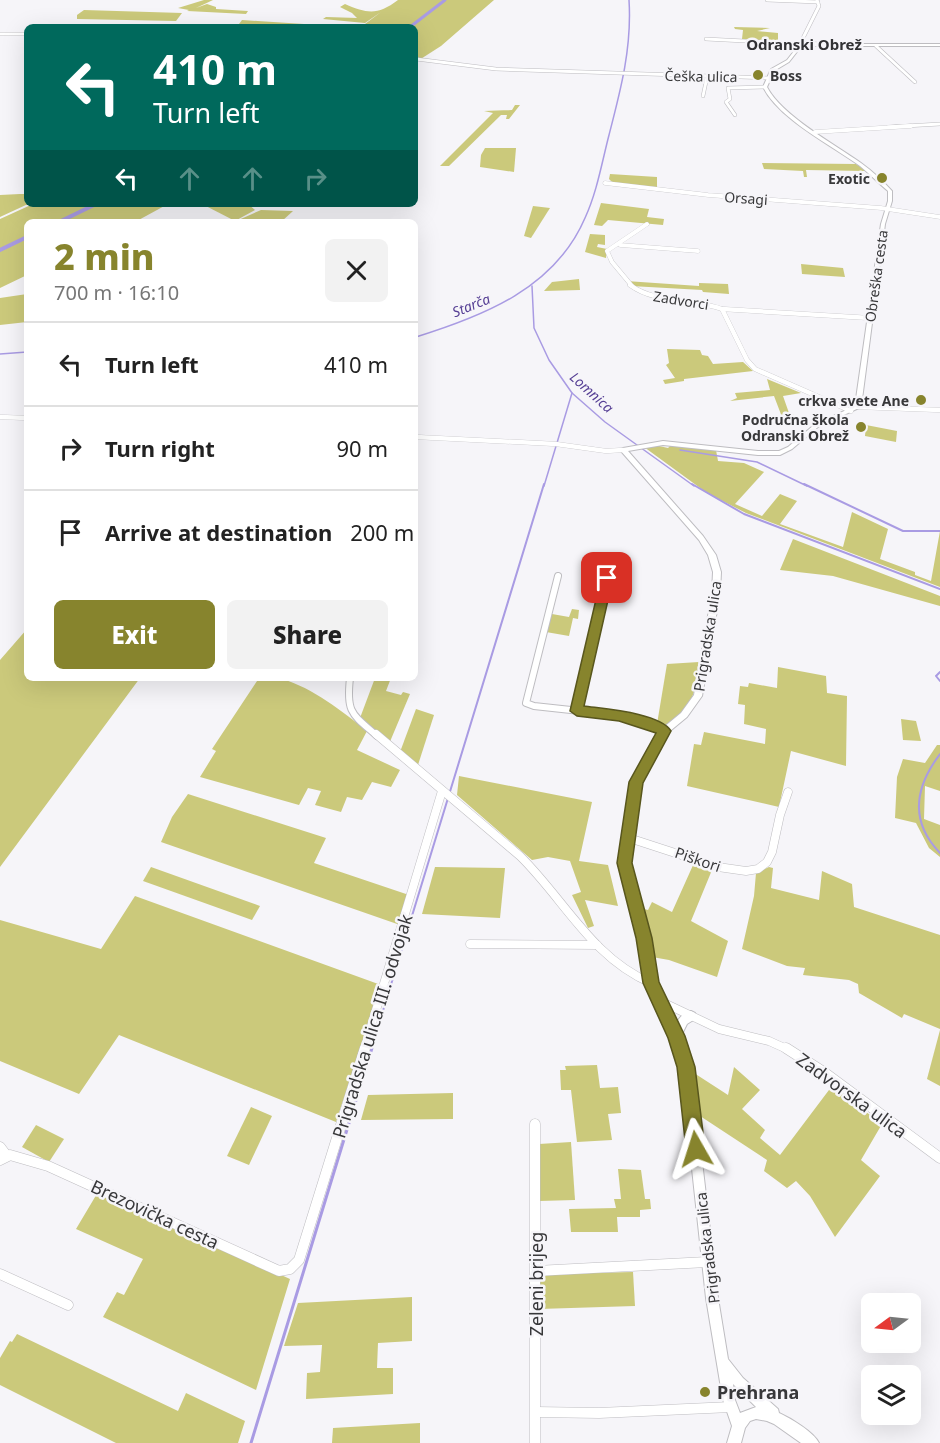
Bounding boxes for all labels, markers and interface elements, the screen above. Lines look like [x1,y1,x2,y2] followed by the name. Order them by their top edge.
[746,34,862,54] district label: Odranski Obrež
[153,40,277,97] text: 410 m
[54,48,132,126] icon: left
[664,66,738,86] street label: Češka ulica
[770,66,802,85] place label: Boss
[751,68,765,82] marker: Boss
[153,94,259,131] text: Turn left
[110,162,143,195] icon: left
[173,162,206,195] icon: ahead
[236,162,269,195] icon: ahead
[299,162,332,195] icon: right
[828,169,870,188] place label: Exotic
[875,171,889,185] marker: Exotic
[724,187,768,209] street label: Orsagi
[860,229,892,323] street label: Obreška cesta
[54,232,155,281] text: 2 min
[325,239,388,302] button: close
[54,279,179,306] text: 700 m · 16:10
[652,286,710,314] street label: Zadvorci
[449,289,493,321] water label: Starča
[54,348,87,381] icon: left
[105,349,199,379] text: Turn left
[324,349,388,379] text: 410 m
[566,367,618,417] water label: Lomnica
[798,391,909,410] place label: crkva svete Ane
[914,393,928,407] marker: crkva svete Ane
[741,410,849,445] place label: Područna škola Odranski Obrež
[854,420,868,434] marker: Područna škola Odranski Obrež
[54,432,87,465] icon: right
[105,433,215,463] text: Turn right
[337,433,388,463] text: 90 m
[54,516,87,549] icon: arrive
[105,517,332,547] text: Arrive at destination
[350,517,414,547] text: 200 m
[581,552,632,603] pin
[590,561,623,594] icon: arrive
[688,579,726,693] street label: Prigradska ulica
[54,600,215,669] button: Exit
[227,600,388,669] button: Share
[672,842,724,876] street label: Piškori
[326,911,418,1141] street label: Prigradska ulica III. odvojak
[792,1047,912,1143] street label: Zadvorska ulica
[664,1117,728,1181] position arrow
[87,1174,223,1254] street label: Brezovička cesta
[690,1191,724,1305] street label: Prigradska ulica
[524,1232,548,1336] street label: Zeleni brijeg
[861,1293,921,1353] north arrow
[861,1293,921,1425] map controls
[861,1365,921,1425] button: layers
[717,1380,799,1404] place label: Prehrana
[698,1385,712,1399] marker: Prehrana

